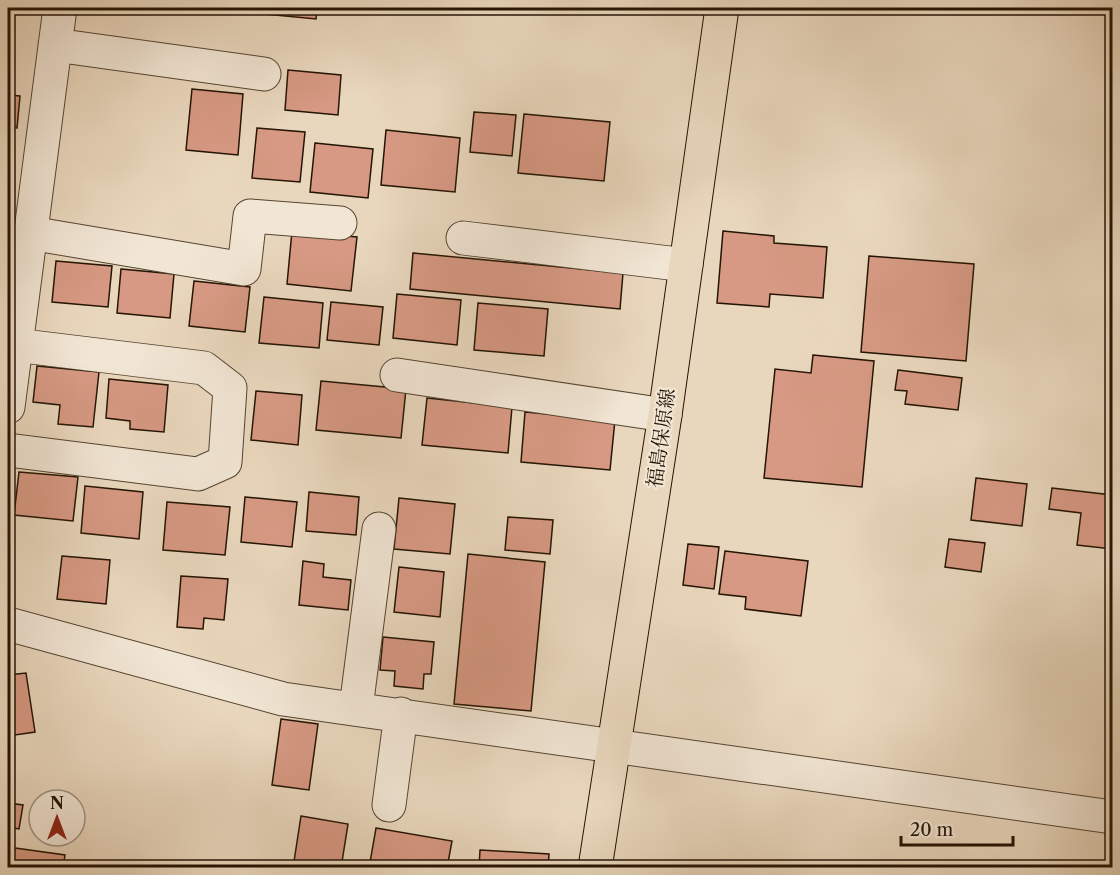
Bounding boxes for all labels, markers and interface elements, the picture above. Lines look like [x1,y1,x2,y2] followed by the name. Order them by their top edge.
[642,387,680,489] street label: 福島保原線
[27,788,87,848] north arrow
[50,793,64,813] text: N
[901,809,1014,847] scale bar
[910,819,954,841] text: 20 m

